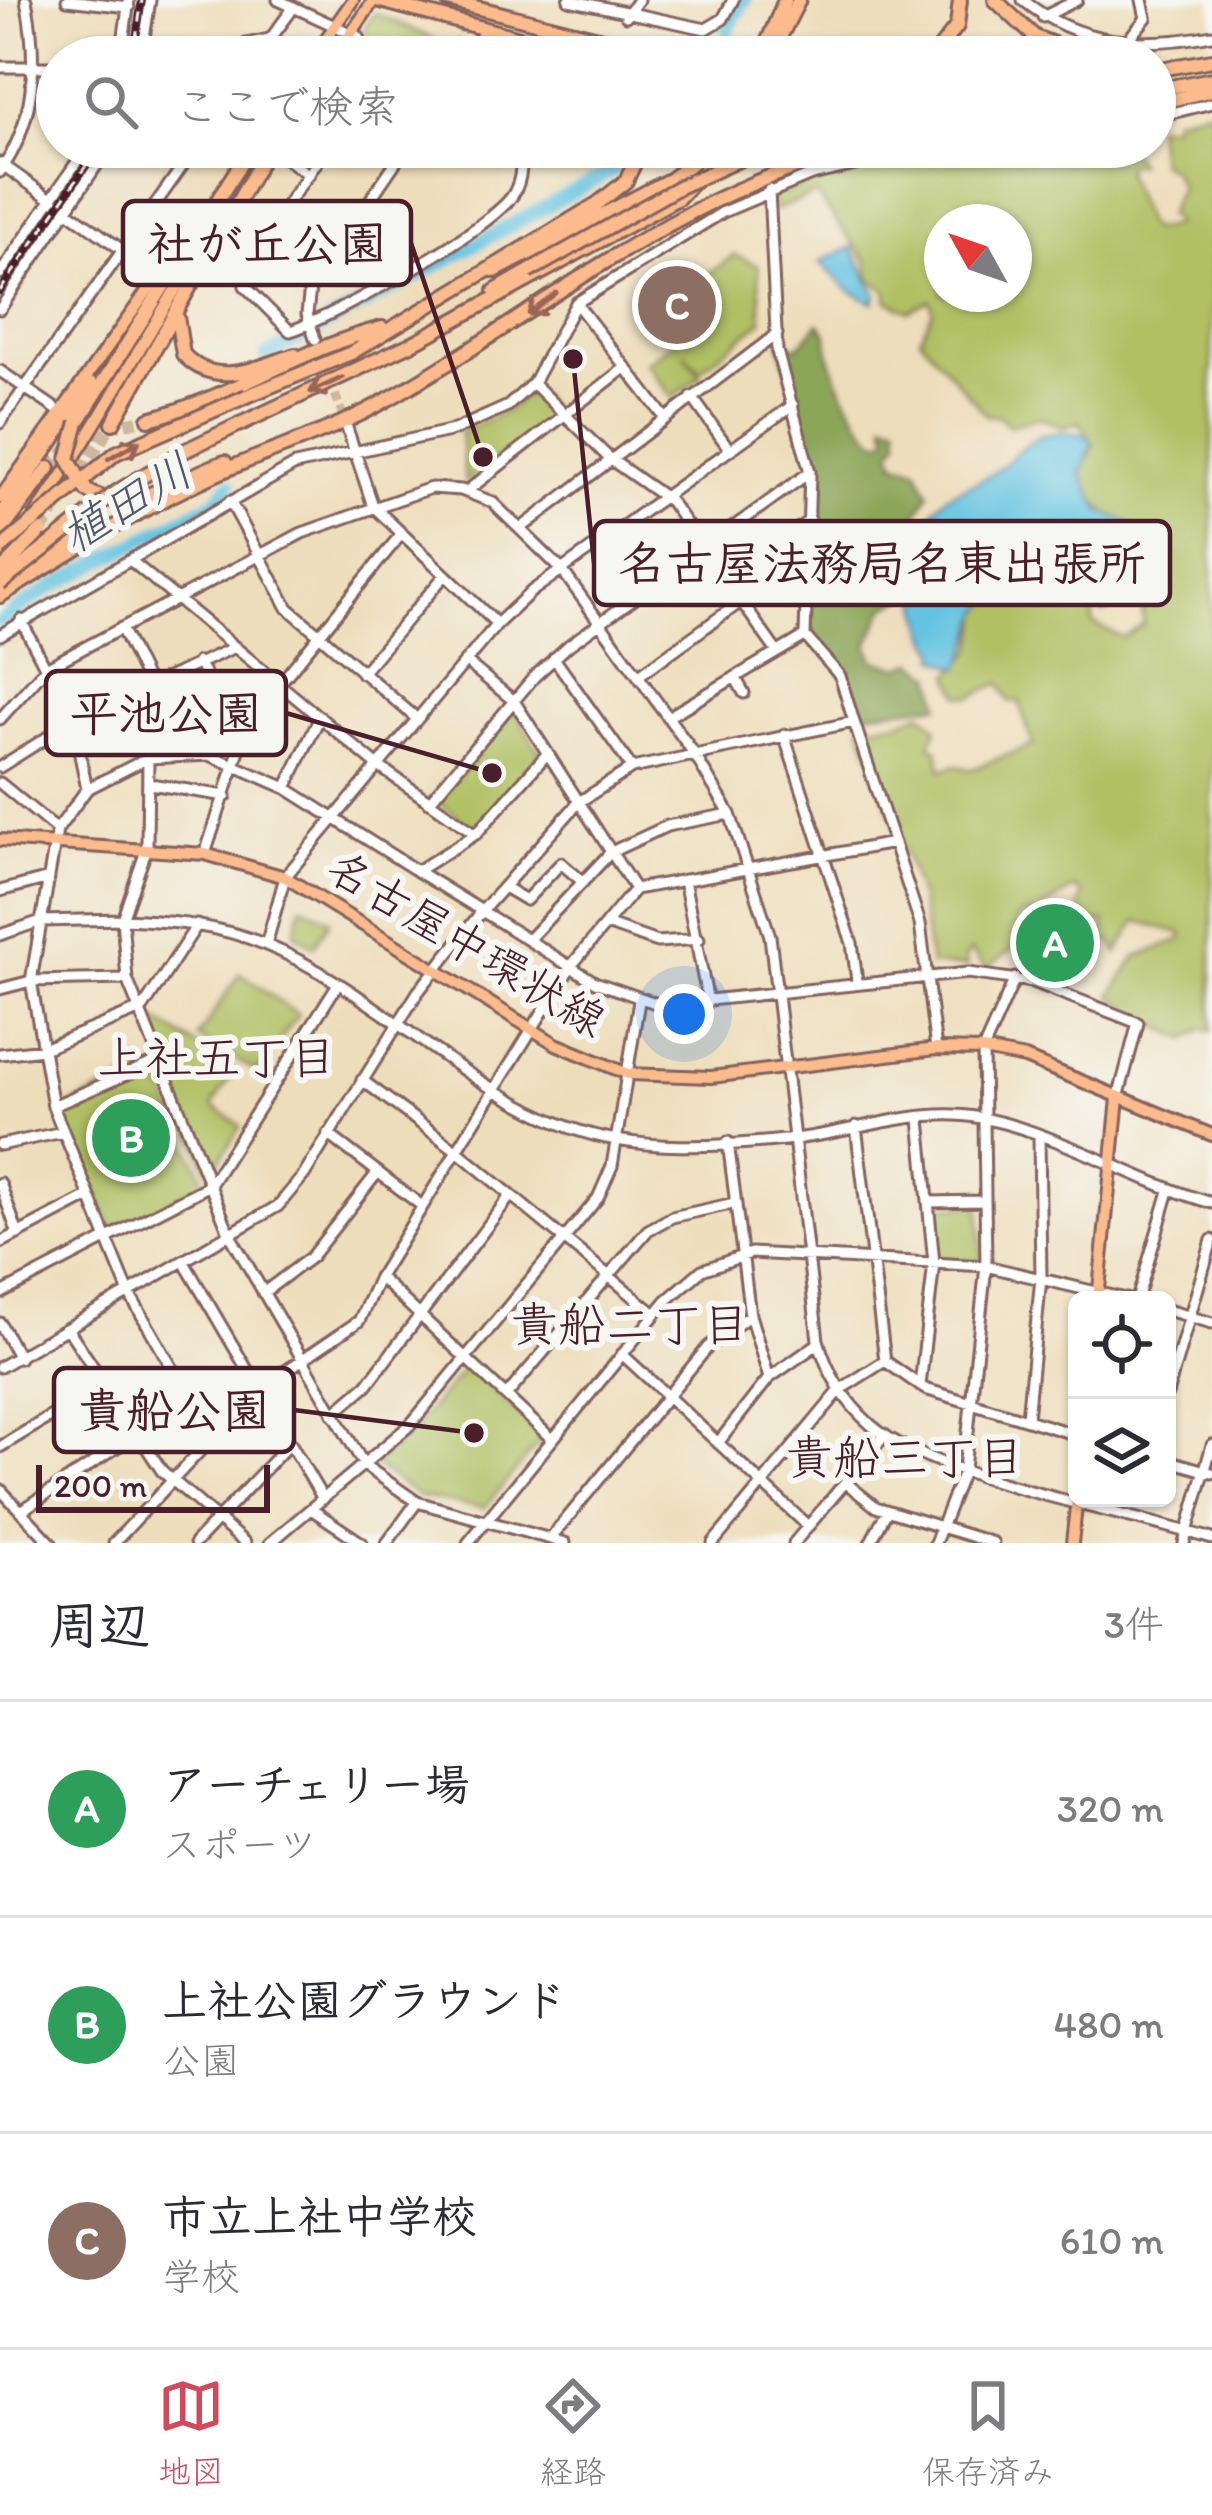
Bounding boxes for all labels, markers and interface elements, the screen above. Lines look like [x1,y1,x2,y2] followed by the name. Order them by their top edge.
[36,36,1176,168] search box
[78,69,144,135] icon: search
[174,79,399,133] text: ここで検索
[123,201,411,285] callout: 社が丘公園
[924,204,1032,312] north arrow
[147,214,387,272] text: 社が丘公園
[638,260,716,350] pin: C
[526,290,558,317] one-way arrow
[309,375,345,397] one-way arrow
[105,437,140,461] one-way arrow
[49,440,203,564] water label: 植田川
[594,521,1170,605] callout: 名古屋法務局名東出張所
[618,534,1146,592] text: 名古屋法務局名東出張所
[46,671,286,755] callout: 平池公園
[70,684,262,742] text: 平池公園
[318,839,616,1047] street label: 名古屋中環状線
[1016,898,1094,988] pin: A
[654,984,714,1044] your location
[97,1028,337,1086] district label: 上社五丁目
[92,1093,170,1183] pin: B
[1068,1291,1176,1507] map controls
[1068,1291,1176,1399] button: locate
[510,1295,750,1353] district label: 貴船二丁目
[54,1368,294,1452] callout: 貴船公園
[78,1381,270,1439] text: 貴船公園
[1068,1399,1176,1507] button: layers
[785,1428,1025,1486] district label: 貴船三丁目
[36,1459,270,1512] scale bar
[54,1466,147,1505] text: 200 m
[48,1595,150,1656] text: 周辺
[1104,1601,1164,1648] text: 3件
[162,1757,470,1811] text: アーチェリー場
[75,1785,99,1832] text: A
[1057,1785,1164,1832] text: 320 m
[162,1821,317,1868] text: スポーツ
[162,1973,567,2027] text: 上社公園グラウンド
[74,2001,100,2048] text: B
[1054,2001,1164,2048] text: 480 m
[162,2037,240,2084] text: 公園
[162,2189,477,2243] text: 市立上社中学校
[74,2217,100,2264] text: C
[1060,2217,1164,2264] text: 610 m
[162,2253,240,2300] text: 学校
[158,2373,224,2493] tab: 地図
[540,2373,606,2493] tab: 経路
[922,2373,1054,2493] tab: 保存済み

